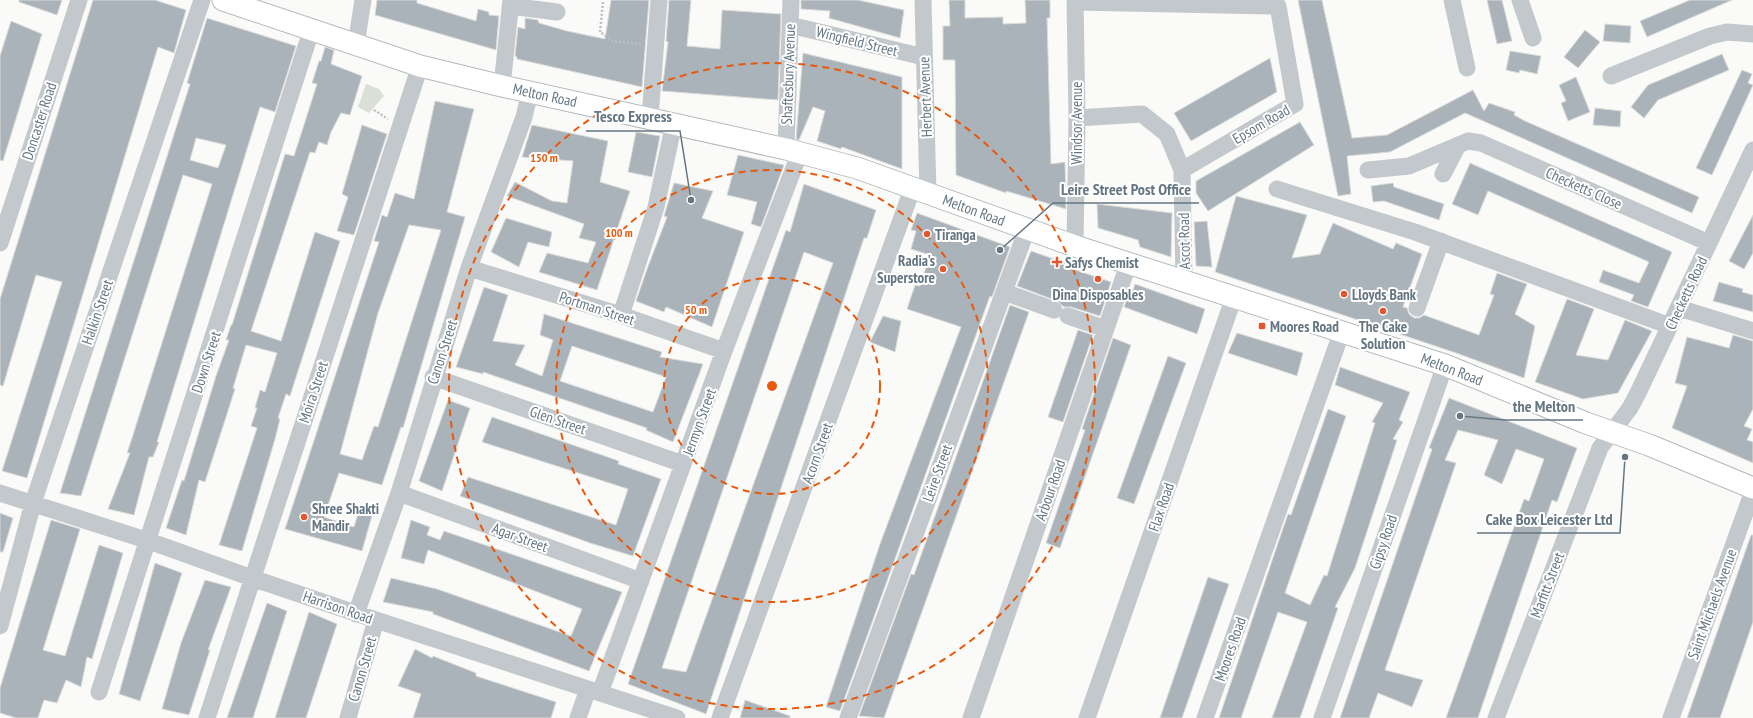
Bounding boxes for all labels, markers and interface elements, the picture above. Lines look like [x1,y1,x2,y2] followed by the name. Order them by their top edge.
[814,22,900,60] street label: Wingfield Street
[777,23,799,125] street label: Shaftesbury Avenue
[914,57,936,137] street label: Herbert Avenue
[511,79,579,111] street label: Melton Road
[18,80,60,162] street label: Doncaster Road
[1067,82,1086,164] street label: Windsor Avenue
[1229,100,1293,148] street label: Epsom Road
[586,103,680,131] callout: Tesco Express
[594,106,672,126] text: Tesco Express
[530,150,558,165] text: 150 m
[1543,163,1625,213] street label: Checketts Close
[1053,175,1199,203] callout: Leire Street Post Office
[1061,179,1191,199] text: Leire Street Post Office
[940,190,1008,230] street label: Melton Road
[1174,213,1194,269] street label: Ascot Road
[605,225,633,240] text: 100 m
[935,225,976,244] place label: Tiranga
[922,229,932,239] marker: Tiranga
[877,251,935,287] place label: Radia's Superstore
[1065,253,1139,272] place label: Safys Chemist
[1661,253,1711,333] street label: Checketts Road
[1052,257,1062,267] marker: Safys Chemist
[938,264,948,274] marker: Radia's Superstore
[1093,274,1103,284] marker: Dina Disposables
[77,277,117,347] street label: Halkin Street
[1053,285,1143,304] place label: Dina Disposables
[1352,285,1417,304] place label: Lloyds Bank
[557,287,637,329] street label: Portman Street
[1339,289,1349,299] marker: Lloyds Bank
[685,302,707,317] text: 50 m
[1378,306,1388,316] marker: The Cake Solution
[423,317,461,387] street label: Canon Street
[1270,317,1339,336] place label: Moores Road
[1359,317,1407,353] place label: The Cake Solution
[1257,321,1267,331] marker: Moores Road
[187,329,225,395] street label: Down Street
[1418,348,1486,390] street label: Melton Road
[294,359,332,425] street label: Moira Street
[765,379,779,393] centre of rings
[678,386,720,459] street label: Jermyn Street
[1505,392,1583,420] callout: the Melton
[1513,396,1575,416] text: the Melton
[528,402,588,438] street label: Glen Street
[797,420,837,486] street label: Acorn Street
[918,442,956,504] street label: Leire Street
[1031,457,1069,523] street label: Arbour Road
[1144,480,1178,534] street label: Flax Road
[312,499,379,535] place label: Shree Shakti Mandir
[1477,505,1620,533] callout: Cake Box Leicester Ltd
[1485,509,1613,529] text: Cake Box Leicester Ltd
[299,512,309,522] marker: Shree Shakti Mandir
[1365,512,1401,572] street label: Gipsy Road
[490,518,550,556] street label: Agar Street
[1683,546,1741,662] street label: Saint Michaels Avenue
[1526,550,1568,620] street label: Marfitt Street
[301,586,375,628] street label: Harrison Road
[1210,614,1250,684] street label: Moores Road
[344,634,380,704] street label: Canon Street

